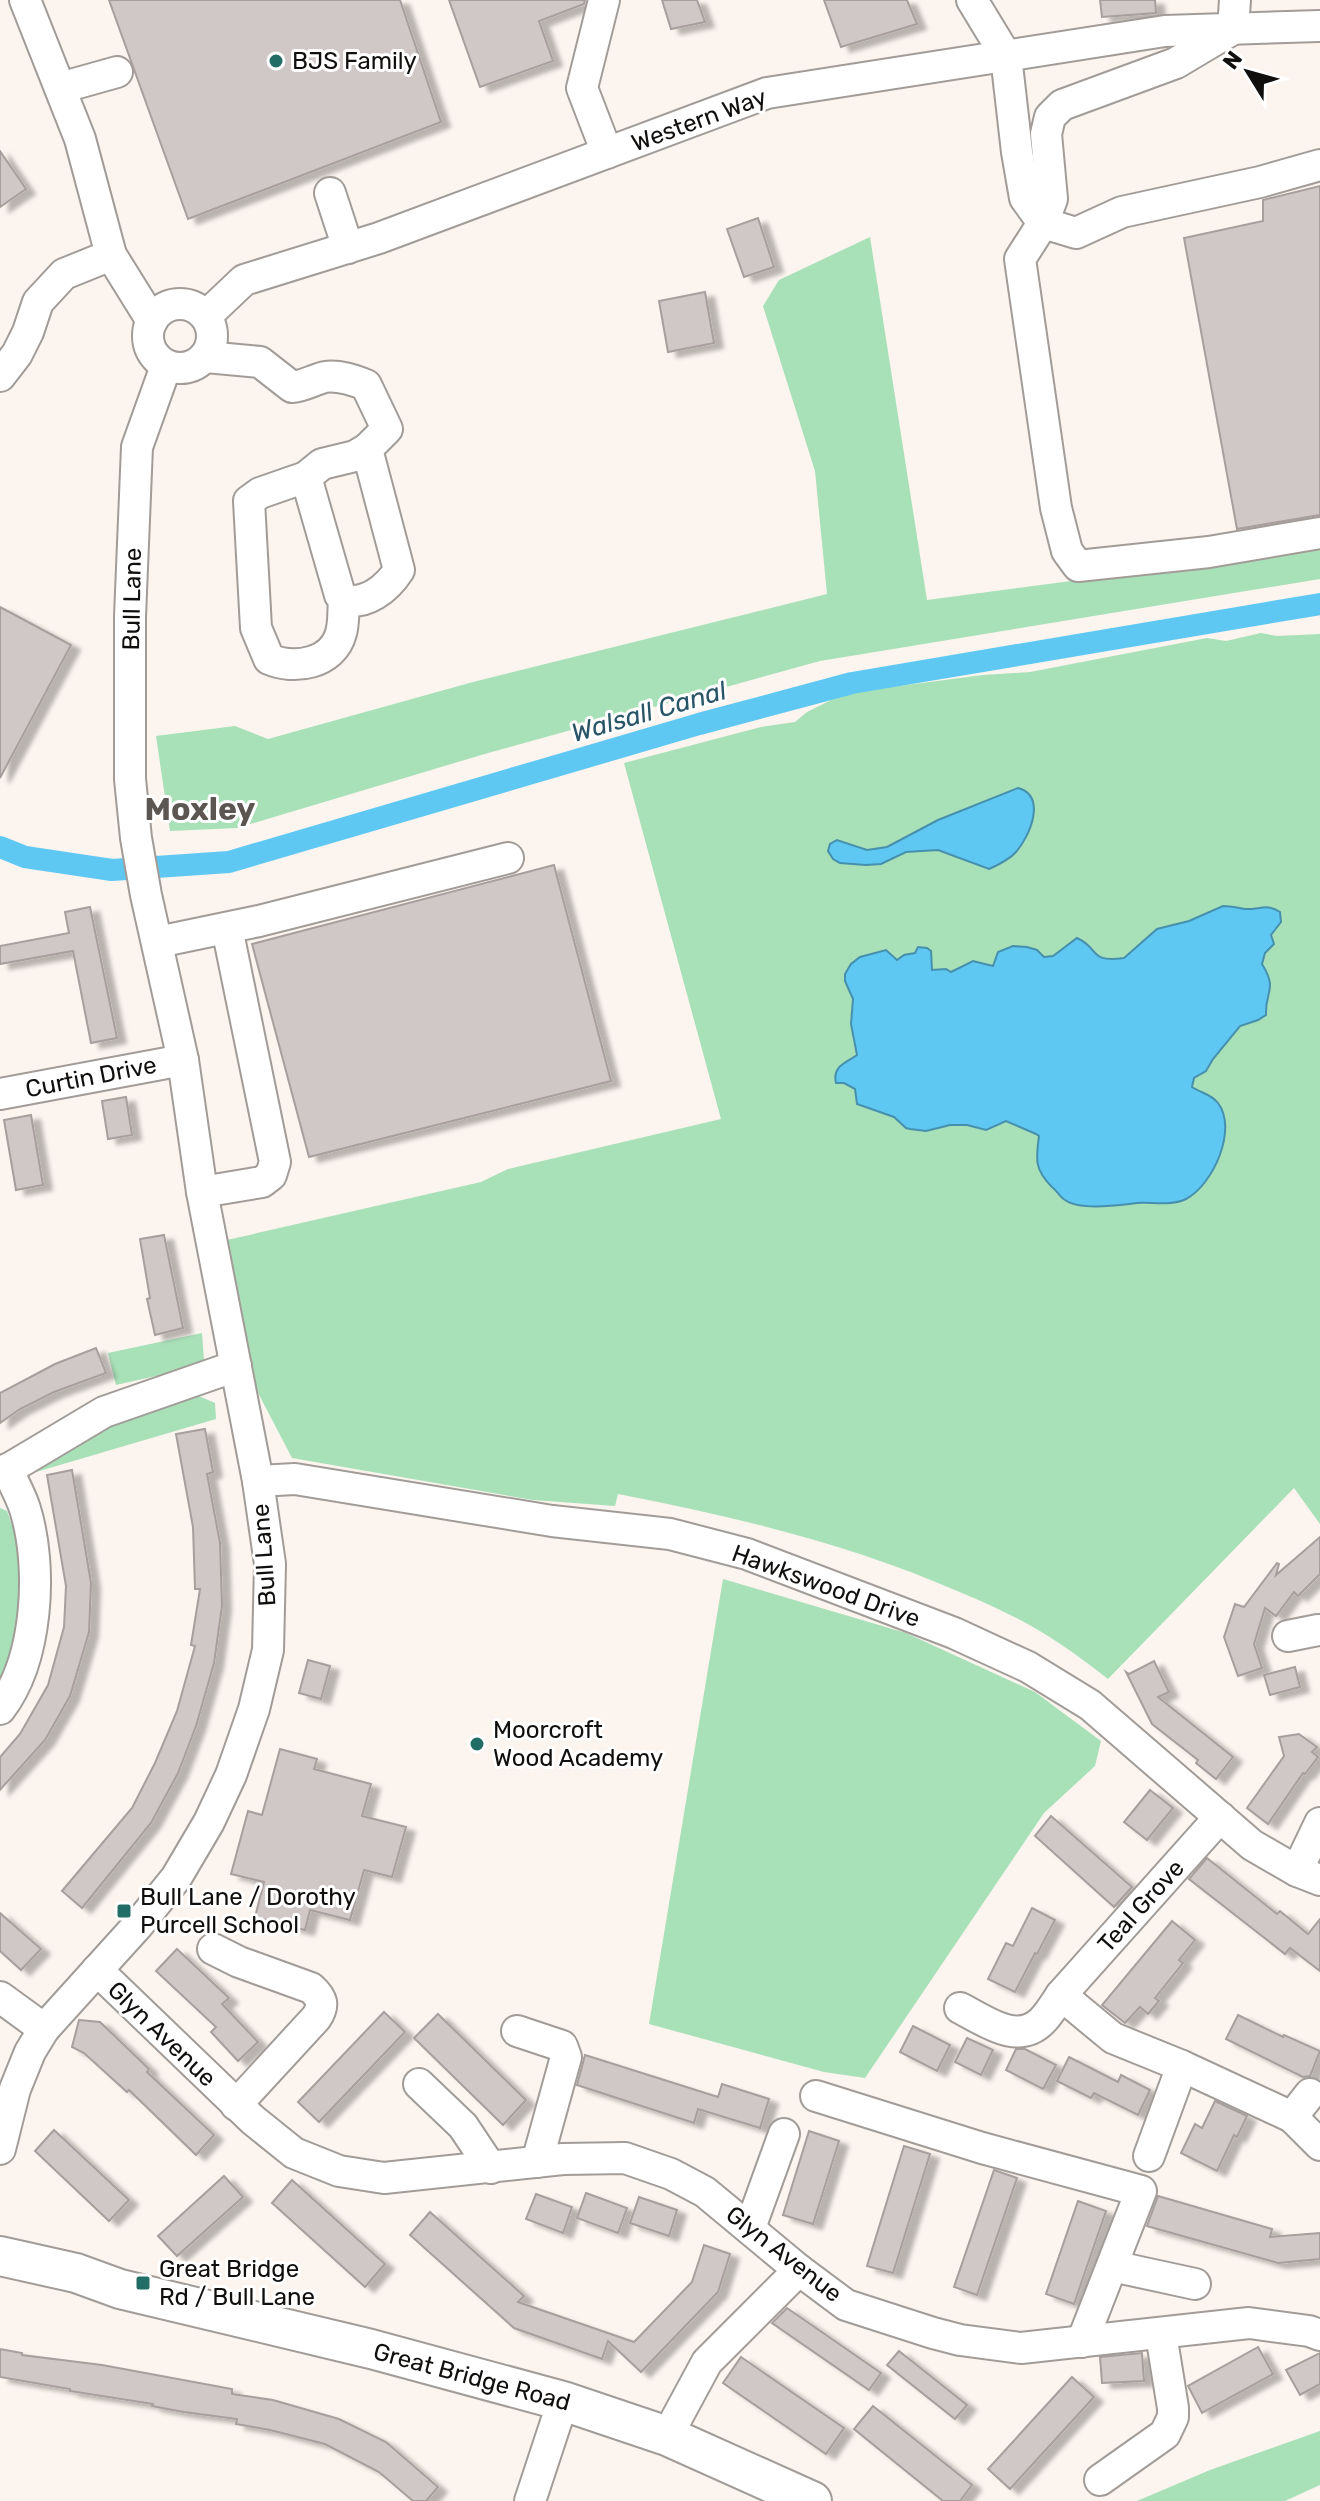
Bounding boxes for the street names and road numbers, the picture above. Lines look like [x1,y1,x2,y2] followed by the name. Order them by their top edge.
[628,83,770,157] street label: Western Way
[117,547,147,651] street label: Bull Lane
[23,1051,159,1103] street label: Curtin Drive
[246,1503,282,1607] street label: Bull Lane
[728,1539,924,1633] street label: Hawkswood Drive
[1092,1854,1190,1958] street label: Teal Grove
[102,1976,222,2092] street label: Glyn Avenue
[721,2200,847,2308] street label: Glyn Avenue
[370,2337,574,2417] street label: Great Bridge Road

